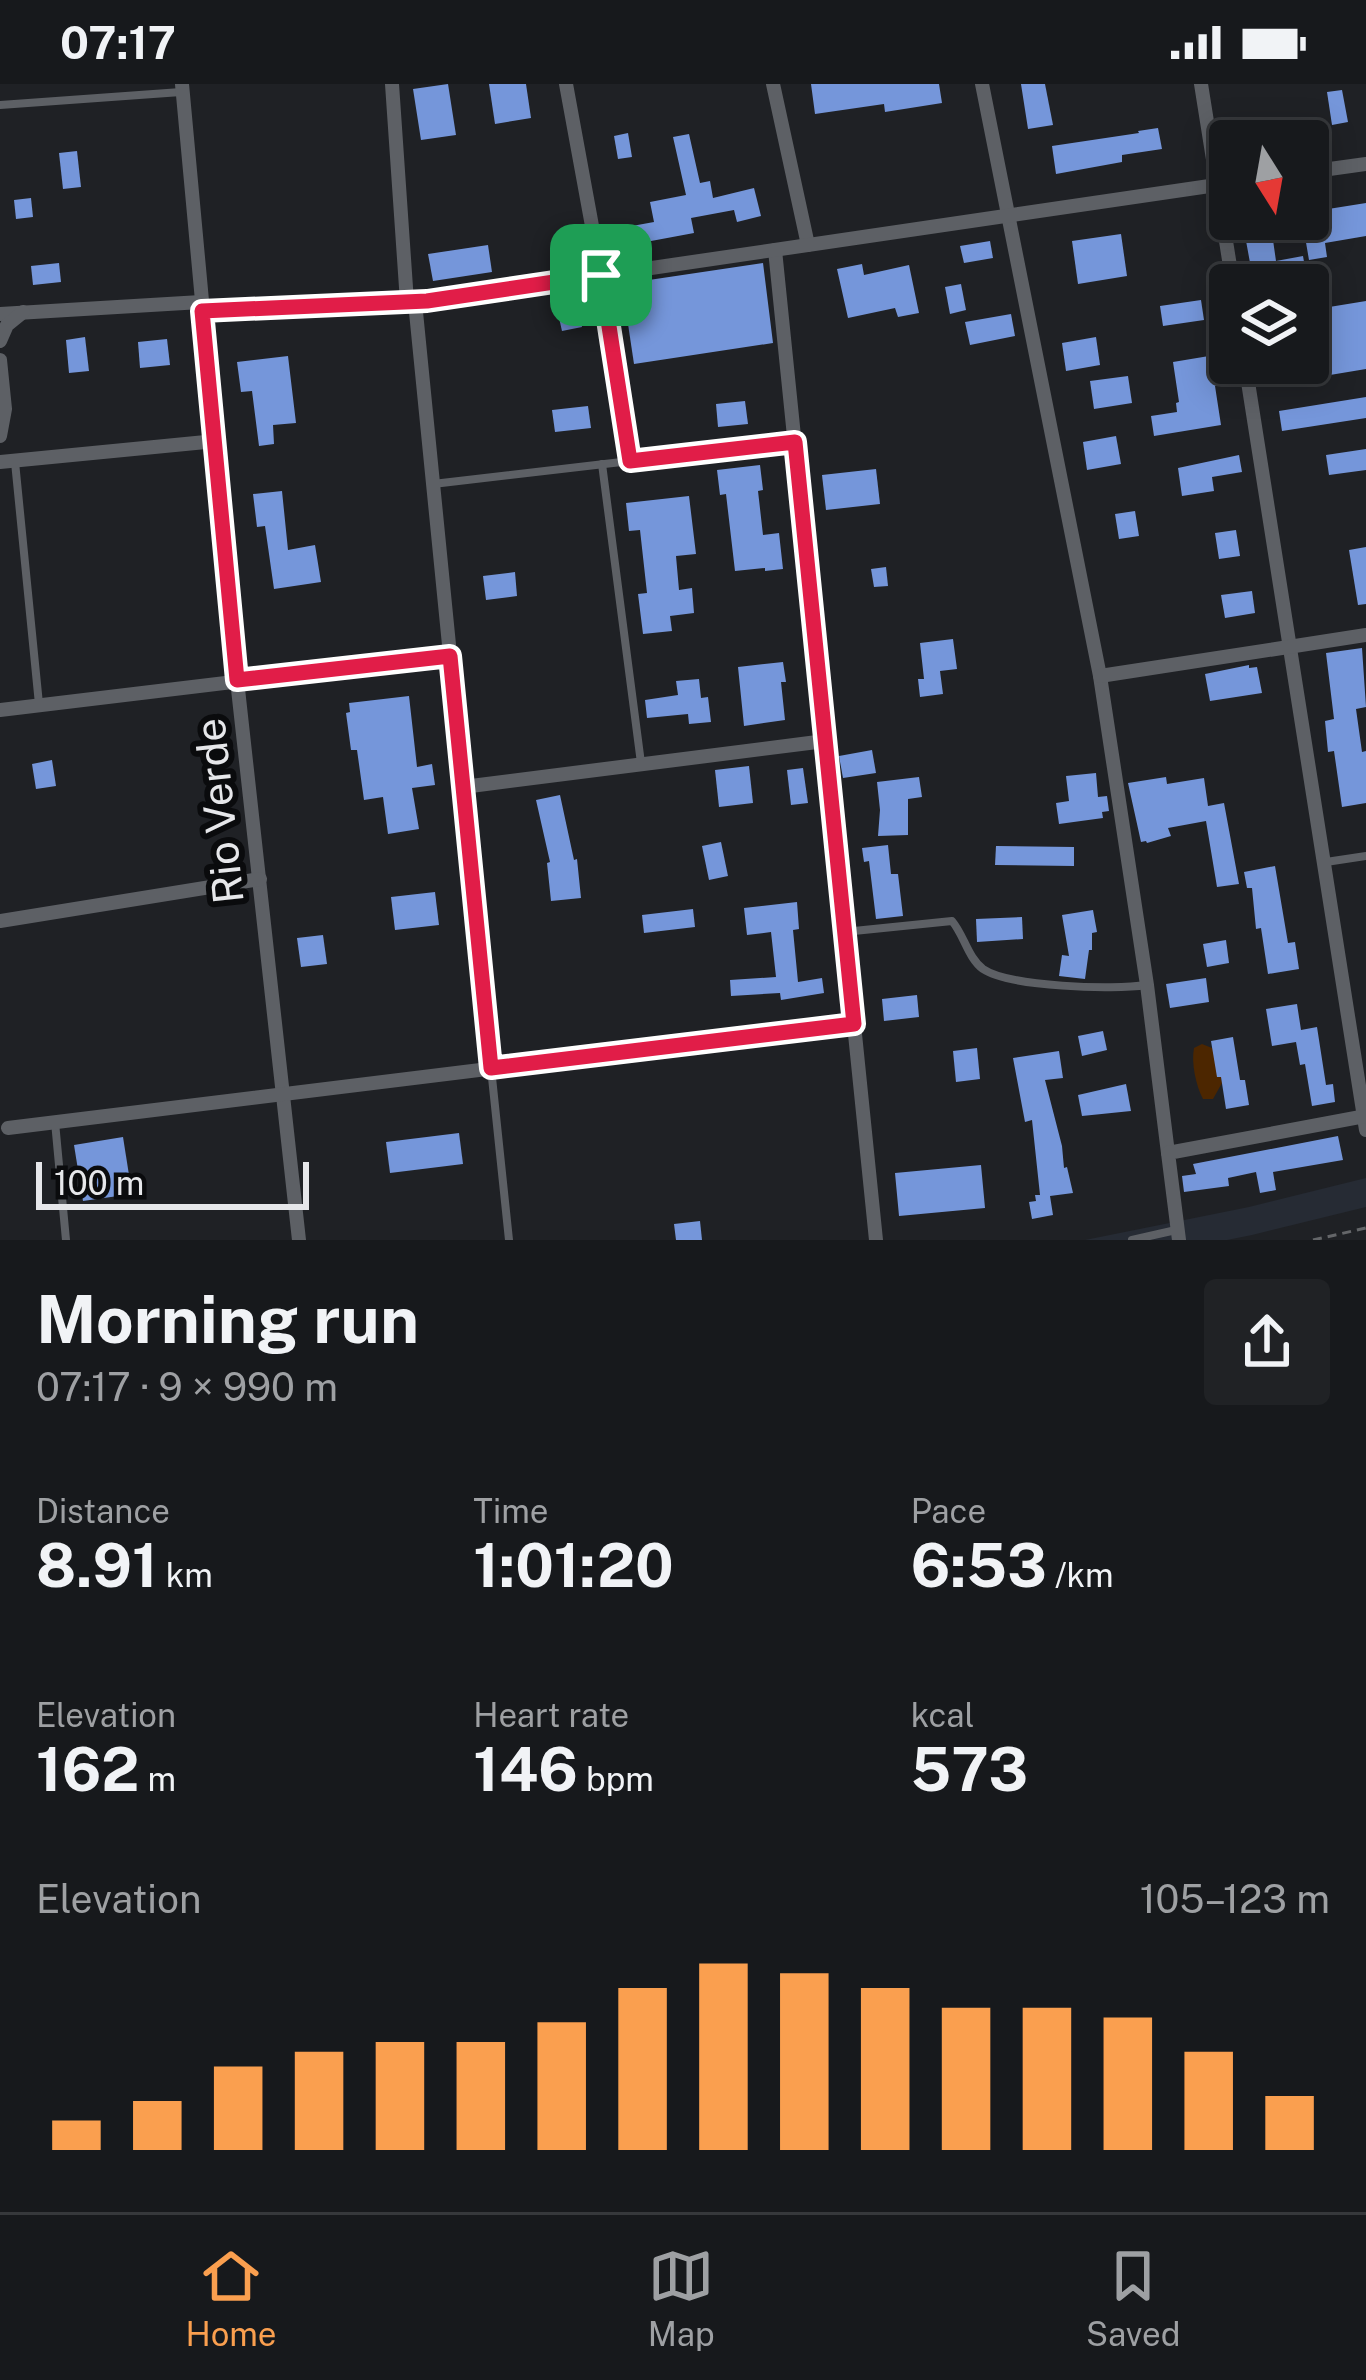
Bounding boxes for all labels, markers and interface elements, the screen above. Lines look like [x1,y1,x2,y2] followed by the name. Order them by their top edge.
[60,16,176,69] text: 07:17
[1209,120,1329,240] north arrow
[1209,120,1329,384] map controls
[550,224,652,326] pin
[568,242,634,308] icon: arrive
[1209,264,1329,384] button: layers
[184,716,253,906] street label: Rio Verde
[36,1156,309,1209] scale bar
[54,1164,144,1202] text: 100 m
[1204,1279,1330,1405] button: share
[36,1280,419,1358] text: Morning run
[36,1364,338,1410] text: 07:17 · 9 × 990 m
[36,1492,170,1530] text: Distance
[473,1492,549,1530] text: Time
[911,1492,986,1530] text: Pace
[36,1530,158,1601] text: 8.91
[473,1530,674,1601] text: 1:01:20
[911,1530,1047,1601] text: 6:53
[158,1556,213,1594] text: km
[1047,1556,1114,1594] text: /km
[36,1696,176,1734] text: Elevation
[473,1696,629,1734] text: Heart rate
[911,1696,974,1734] text: kcal
[36,1734,139,1805] text: 162
[473,1734,578,1805] text: 146
[911,1734,1028,1805] text: 573
[139,1760,176,1798] text: m
[578,1760,654,1798] text: bpm
[36,1876,202,1922] text: Elevation
[1140,1876,1330,1922] text: 105–123 m
[186,2243,277,2353] tab: Home
[648,2243,715,2353] tab: Map
[1086,2243,1180,2353] tab: Saved

